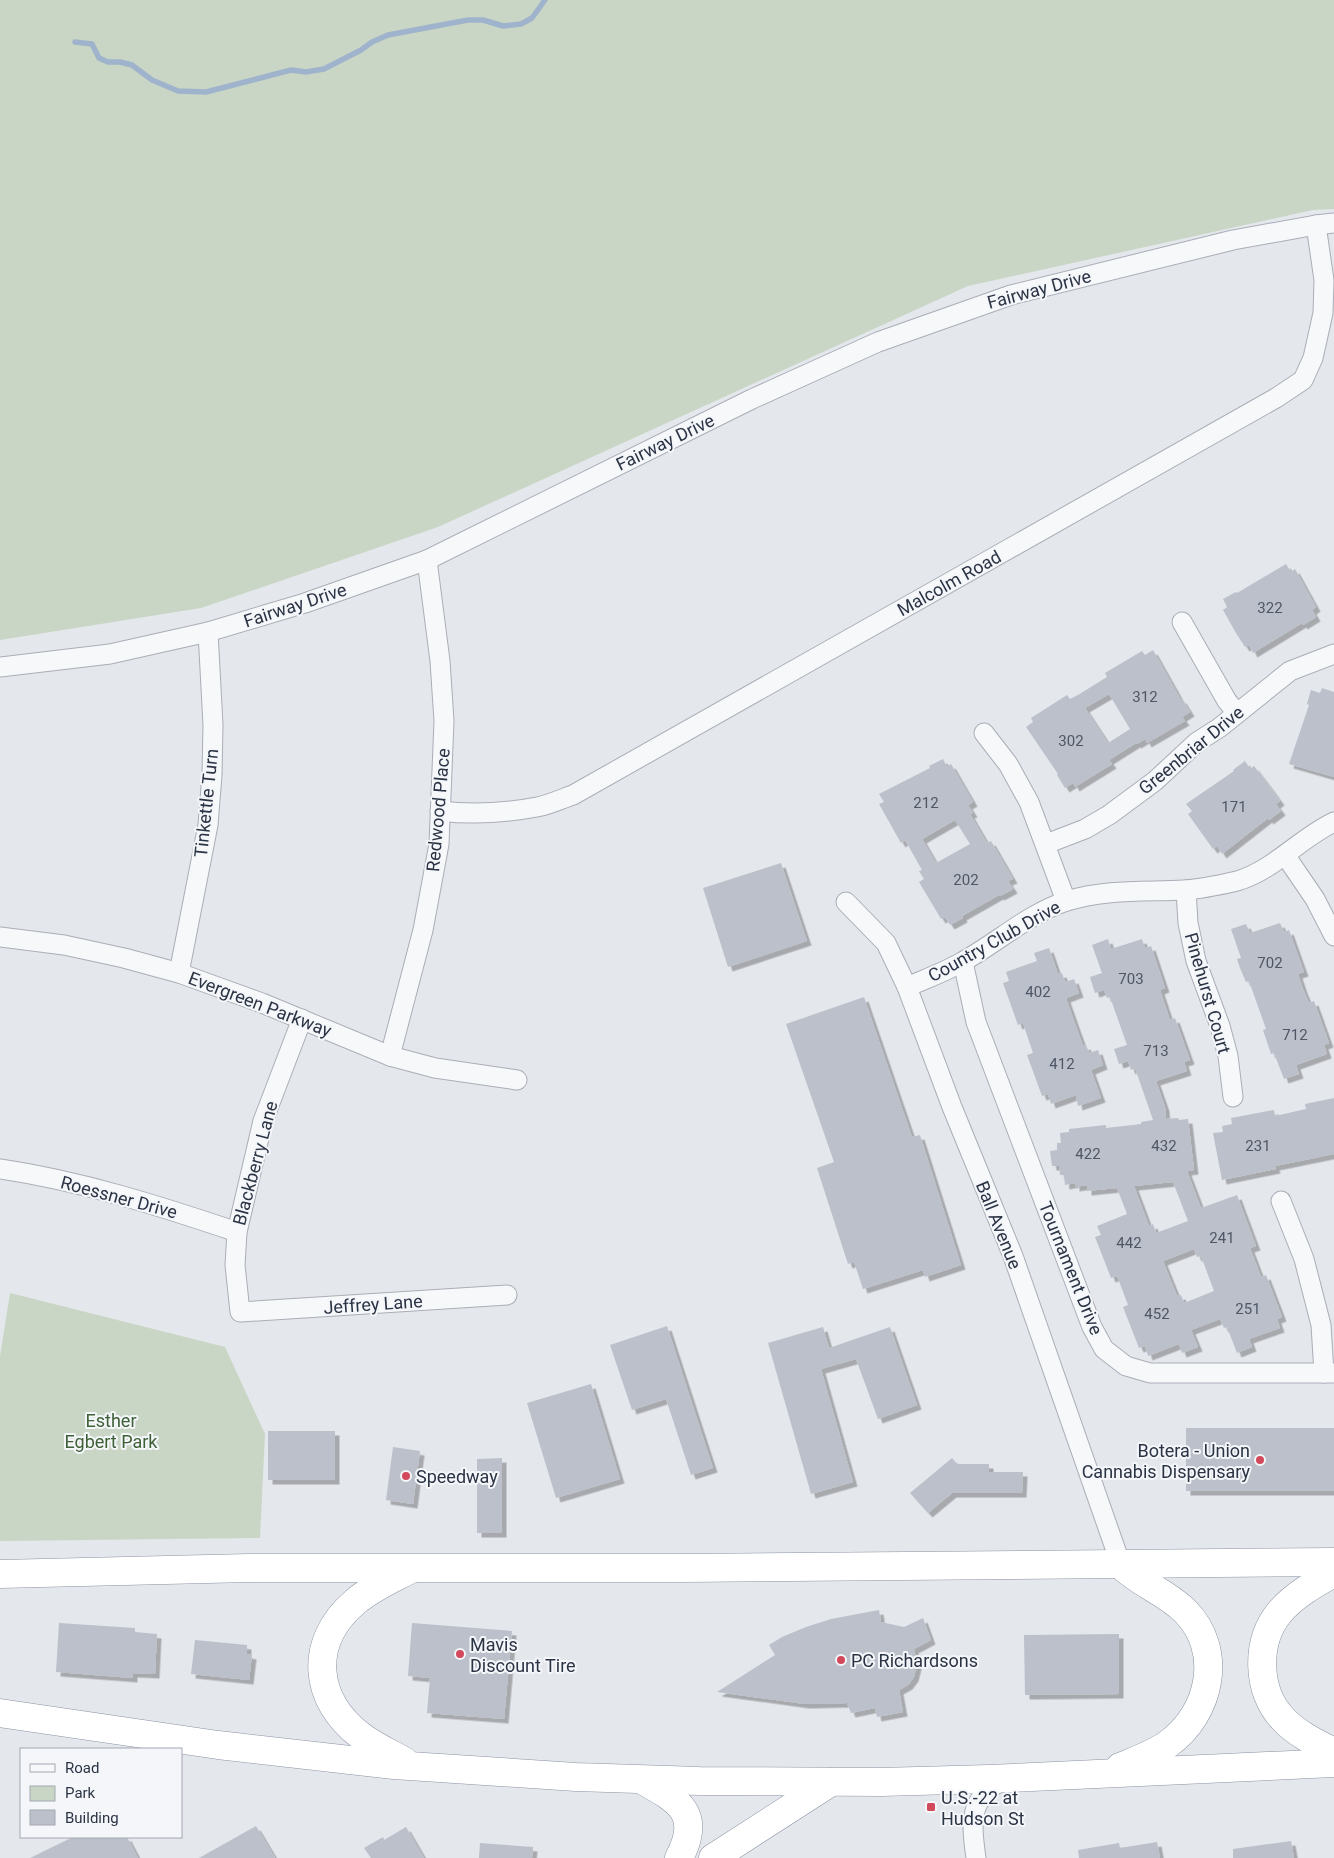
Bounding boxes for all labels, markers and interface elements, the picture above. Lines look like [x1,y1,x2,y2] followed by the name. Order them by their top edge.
[985,265,1093,313] street label: Fairway Drive
[612,409,718,475] street label: Fairway Drive
[893,546,1005,620] street label: Malcolm Road
[241,579,349,631] street label: Fairway Drive
[1257,599,1283,617] house number: 322
[1132,688,1158,706] house number: 312
[1134,701,1248,799] street label: Greenbriar Drive
[1058,732,1084,750] house number: 302
[422,747,454,873] street label: Redwood Place
[190,748,222,858] street label: Tinkettle Turn
[913,794,939,812] house number: 212
[1221,798,1247,816] house number: 171
[953,871,979,889] house number: 202
[924,896,1064,986] street label: Country Club Drive
[1181,930,1235,1056] street label: Pinehurst Court
[1257,954,1283,972] house number: 702
[185,967,335,1041] street label: Evergreen Parkway
[1118,970,1144,988] house number: 703
[1025,983,1051,1001] house number: 402
[1282,1026,1308,1044] house number: 712
[1143,1042,1169,1060] house number: 713
[1049,1055,1075,1073] house number: 412
[228,1099,282,1227] street label: Blackberry Lane
[1151,1137,1177,1155] house number: 432
[1245,1137,1271,1155] house number: 231
[1075,1145,1101,1163] house number: 422
[58,1171,180,1223] street label: Roessner Drive
[972,1178,1026,1272] street label: Ball Avenue
[1035,1198,1107,1338] street label: Tournament Drive
[1209,1229,1235,1247] house number: 241
[1116,1234,1142,1252] house number: 442
[323,1290,423,1318] street label: Jeffrey Lane
[1235,1300,1261,1318] house number: 251
[1144,1305,1170,1323] house number: 452
[65,1410,158,1452] park label: Esther Egbert Park
[1082,1440,1250,1482] place label: Botera - Union Cannabis Dispensary
[1254,1454,1266,1466] marker: Botera - Union Cannabis Dispensary
[416,1466,498,1487] place label: Speedway
[400,1470,412,1482] marker: Speedway
[470,1634,576,1676] place label: Mavis Discount Tire
[454,1648,466,1660] marker: Mavis Discount Tire
[851,1650,978,1671] place label: PC Richardsons
[835,1654,847,1666] marker: PC Richardsons
[20,1748,182,1838] legend
[65,1759,99,1777] text: Road
[65,1784,96,1802] text: Park
[941,1787,1025,1829] place label: U.S.-22 at Hudson St
[925,1801,937,1813] marker: U.S.-22 at Hudson St
[65,1809,119,1827] text: Building

